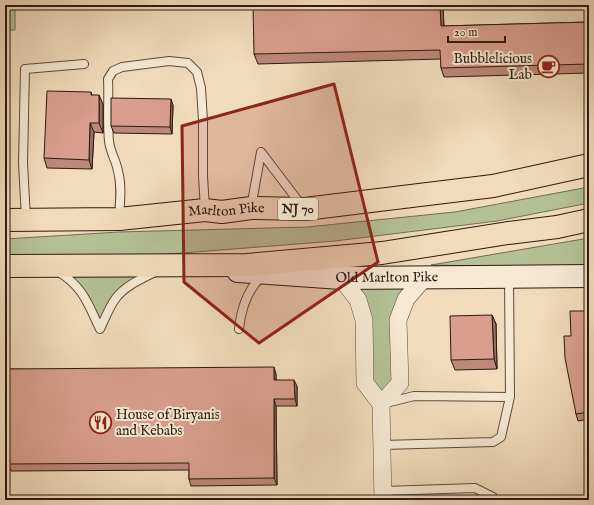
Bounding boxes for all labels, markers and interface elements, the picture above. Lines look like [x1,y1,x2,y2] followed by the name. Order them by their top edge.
[448,18,505,44] scale bar
[454,25,477,40] text: 20 m
[454,50,532,84] place label: Bubblelicious Lab
[535,54,561,80] cafe icon: Bubblelicious Lab
[278,198,318,220] road number: NJ 70
[187,199,265,221] street label: Marlton Pike
[335,268,439,287] street label: Old Marlton Pike
[116,406,220,440] place label: House of Biryanis and Kebabs
[88,410,114,436] restaurant icon: House of Biryanis and Kebabs

